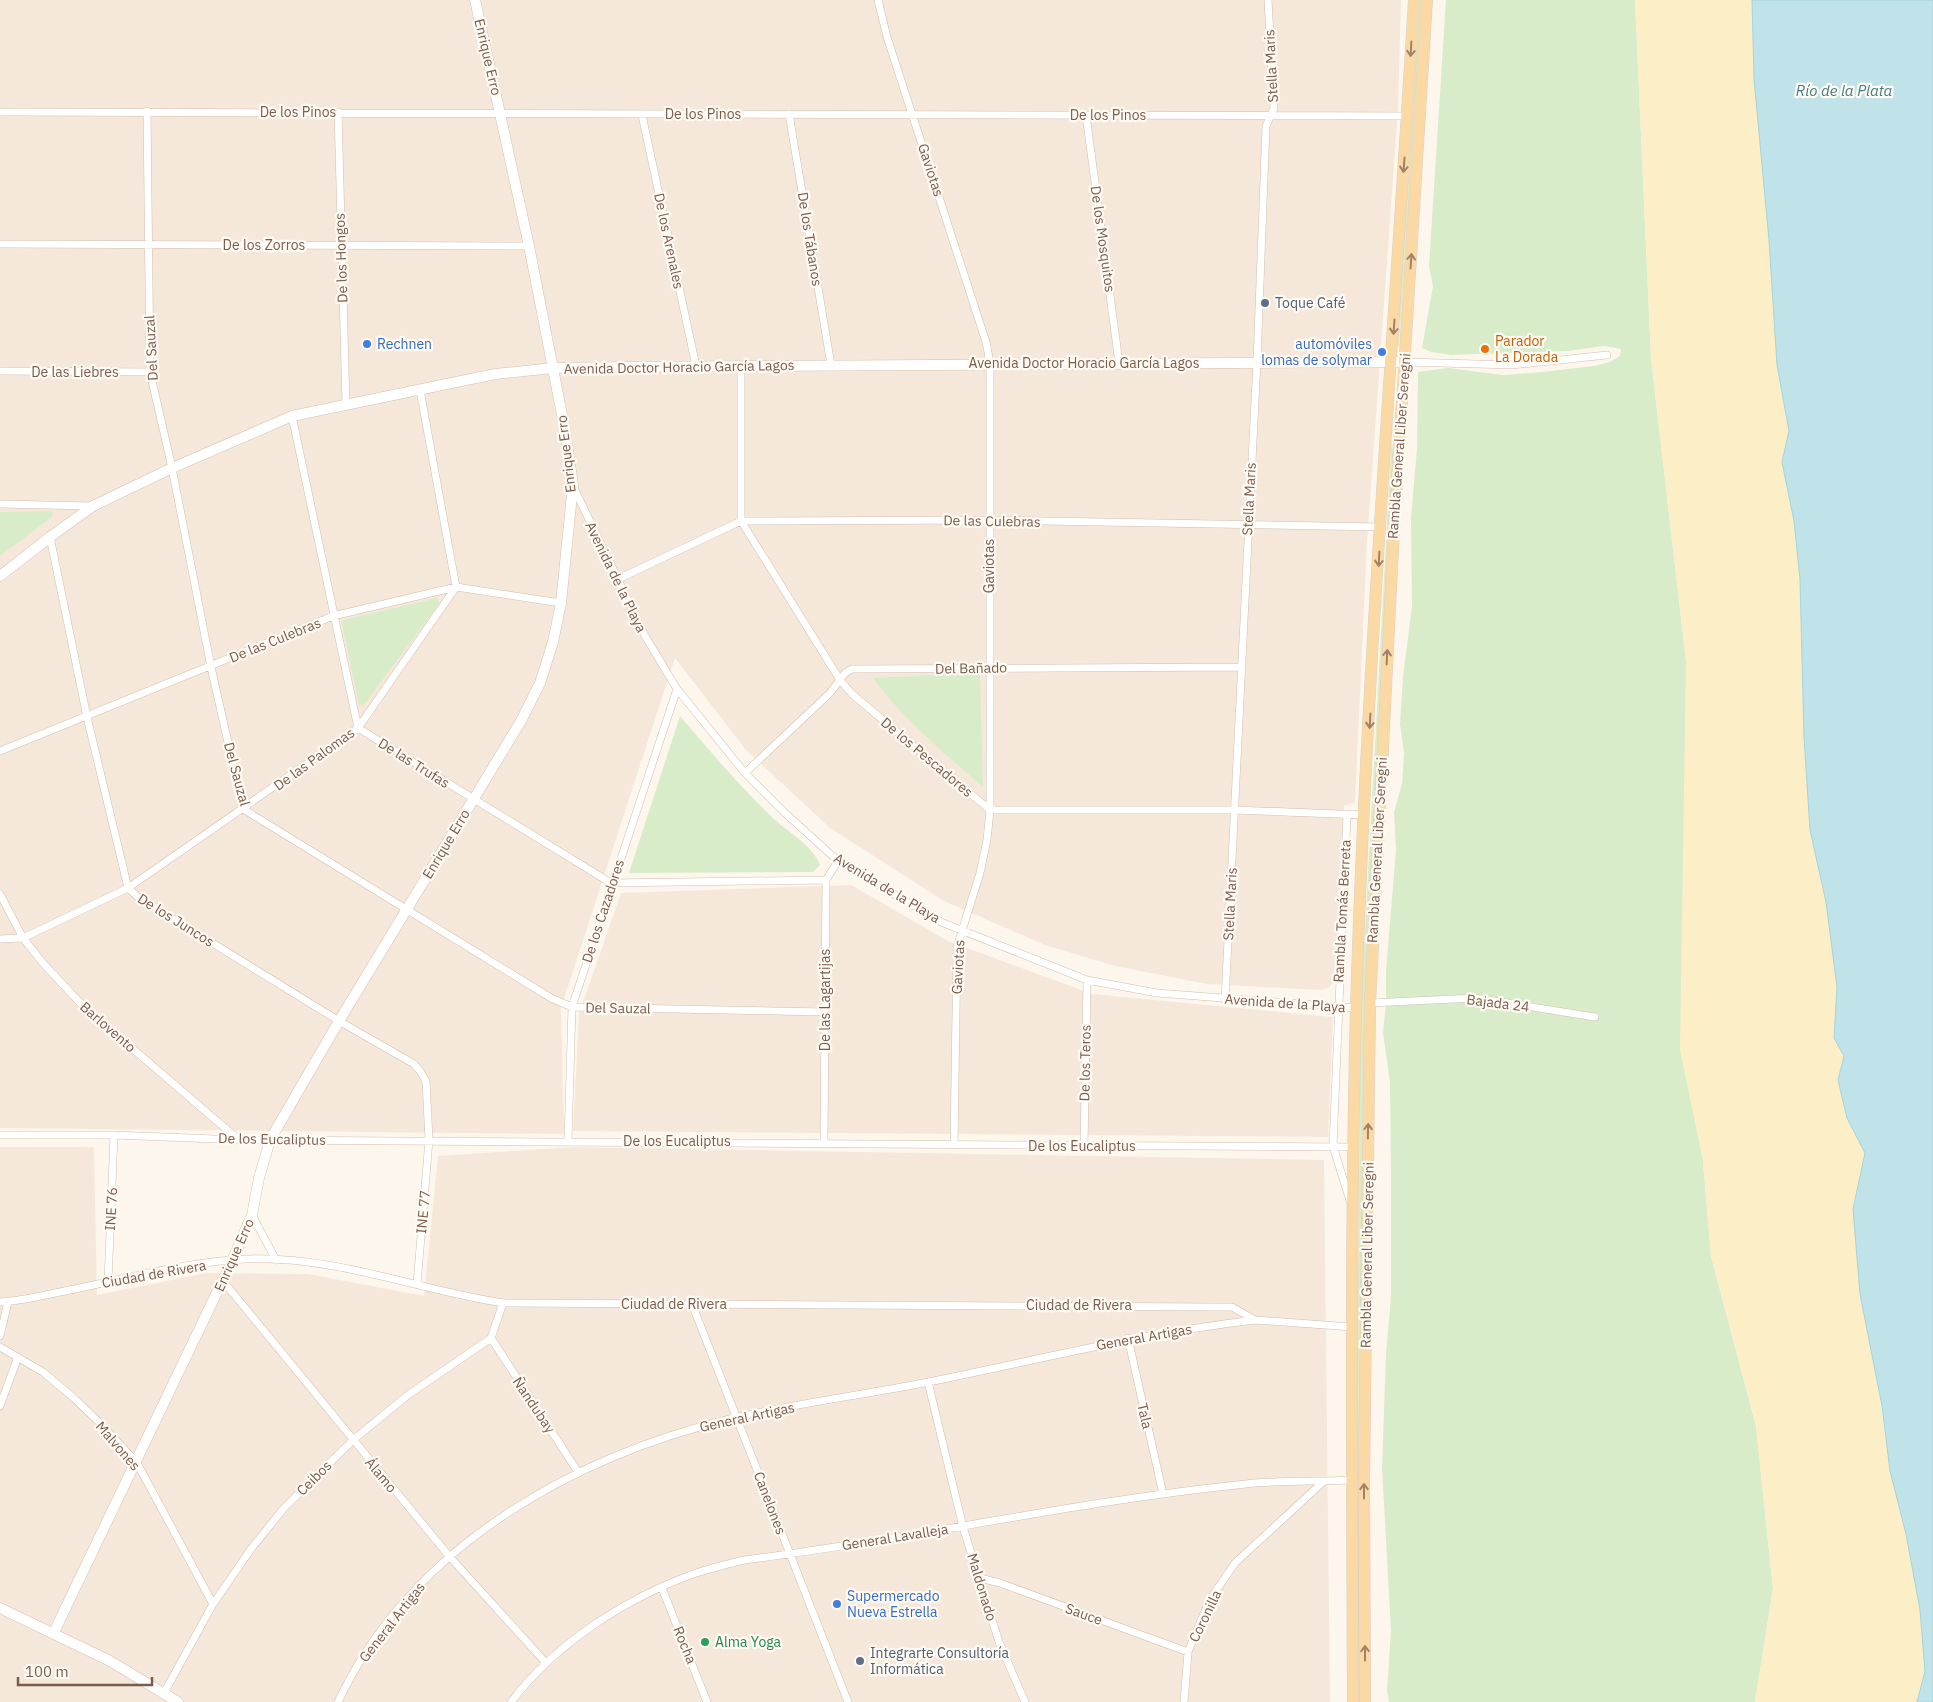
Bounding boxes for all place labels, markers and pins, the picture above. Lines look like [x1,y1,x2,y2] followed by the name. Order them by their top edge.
[1275,294,1346,312] place label: Toque Café
[1259,297,1271,309] marker: Toque Café
[1495,332,1559,366] place label: Parador La Dorada
[377,335,432,353] place label: Rechnen
[1261,335,1372,369] place label: automóviles lomas de solymar
[361,338,373,350] marker: Rechnen
[1479,343,1491,355] marker: Parador La Dorada
[1376,346,1388,358] marker: automóviles lomas de solymar
[847,1587,940,1621] place label: Supermercado Nueva Estrella
[831,1598,843,1610] marker: Supermercado Nueva Estrella
[715,1633,782,1651] place label: Alma Yoga
[699,1636,711,1648] marker: Alma Yoga
[870,1644,1009,1678] place label: Integrarte Consultoría Informática
[854,1655,866,1667] marker: Integrarte Consultoría Informática

